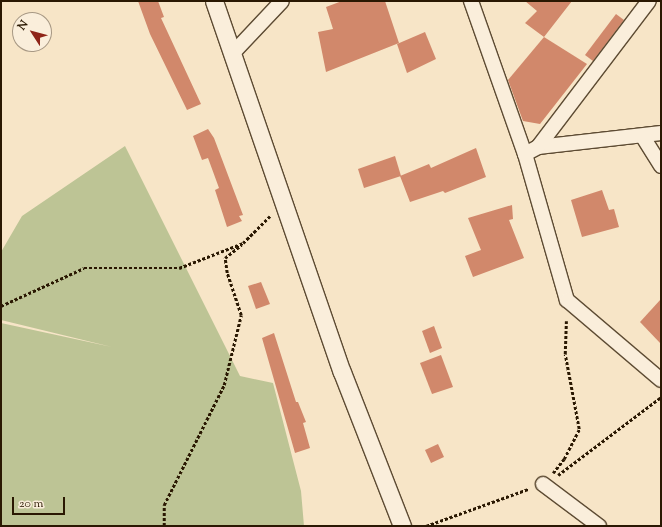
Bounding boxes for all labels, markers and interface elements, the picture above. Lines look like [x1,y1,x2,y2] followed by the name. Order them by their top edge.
[12,12,52,52] north arrow
[14,17,32,34] text: N
[14,489,67,515] scale bar
[19,495,43,513] text: 20 m

